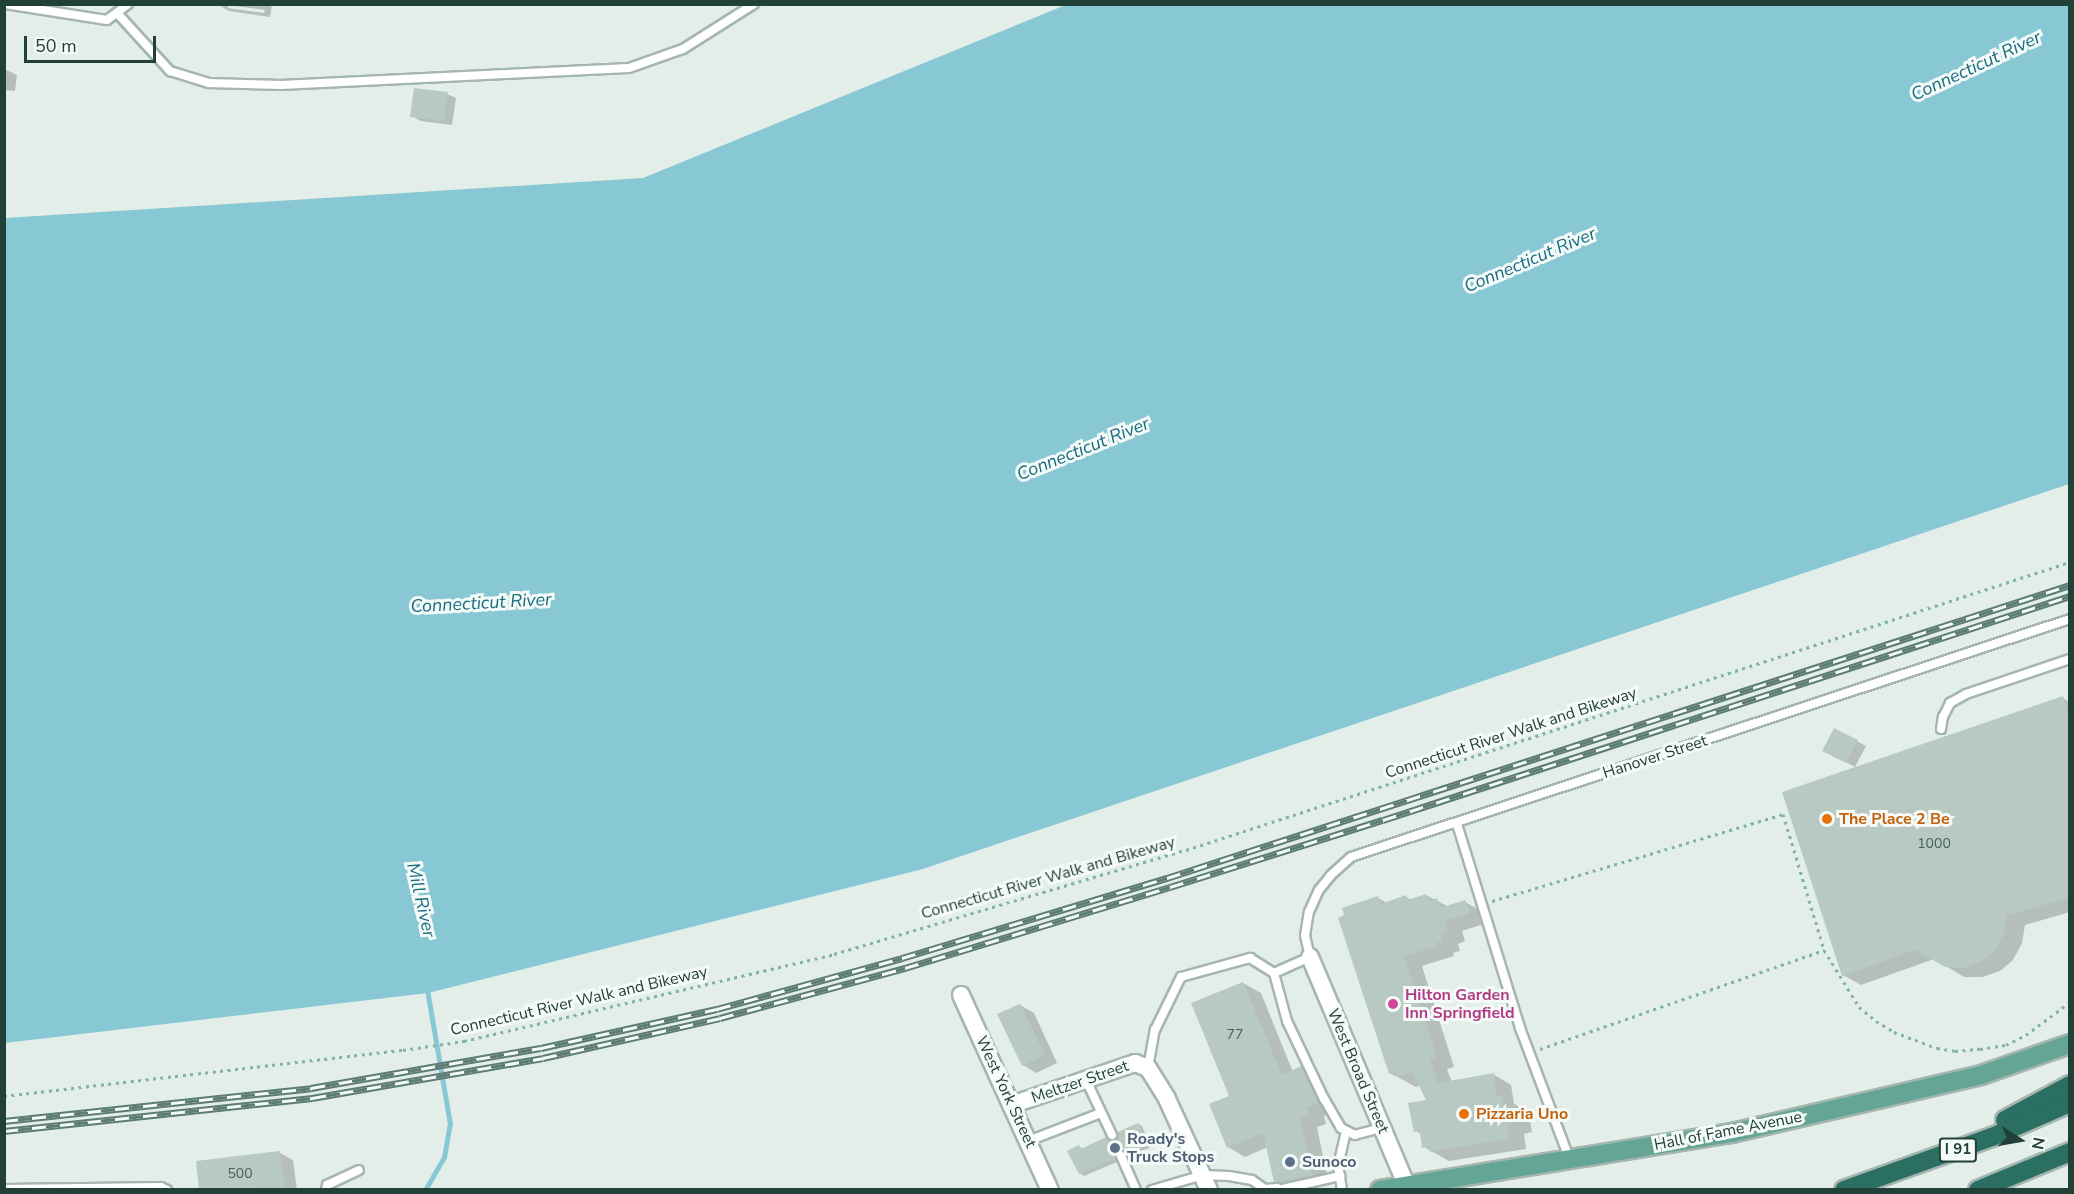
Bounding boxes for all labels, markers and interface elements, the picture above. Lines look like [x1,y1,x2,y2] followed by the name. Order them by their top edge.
[27,24,159,62] scale bar
[1908,26,2044,106] water label: Connecticut River
[35,34,77,58] text: 50 m
[1461,222,1599,298] water label: Connecticut River
[1014,413,1152,485] water label: Connecticut River
[410,589,552,617] water label: Connecticut River
[1383,683,1639,783] street label: Connecticut River Walk and Bikeway
[1600,731,1710,783] street label: Hanover Street
[1839,809,1950,829] place label: The Place 2 Be
[1820,812,1834,826] marker: The Place 2 Be
[919,832,1177,924] street label: Connecticut River Walk and Bikeway
[1917,836,1951,852] house number: 1000
[402,860,440,940] water label: Mill River
[449,962,709,1040] street label: Connecticut River Walk and Bikeway
[1405,985,1515,1023] place label: Hilton Garden Inn Springfield
[1386,997,1400,1011] marker: Hilton Garden Inn Springfield
[1323,1006,1393,1136] street label: West Broad Street
[1227,1027,1243,1043] house number: 77
[972,1033,1040,1151] street label: West York Street
[1029,1056,1131,1108] street label: Meltzer Street
[1476,1104,1568,1124] place label: Pizzaria Uno
[1457,1107,1471,1121] marker: Pizzaria Uno
[1652,1107,1804,1155] street label: Hall of Fame Avenue
[1990,1110,2050,1170] north arrow
[1127,1129,1214,1167] place label: Roady's Truck Stops
[2026,1135,2050,1151] text: N
[1938,1138,1978,1162] road number: I 91
[1108,1141,1122,1155] marker: Roady's Truck Stops
[1302,1152,1357,1172] place label: Sunoco
[1283,1155,1297,1169] marker: Sunoco
[227,1166,253,1182] house number: 500

